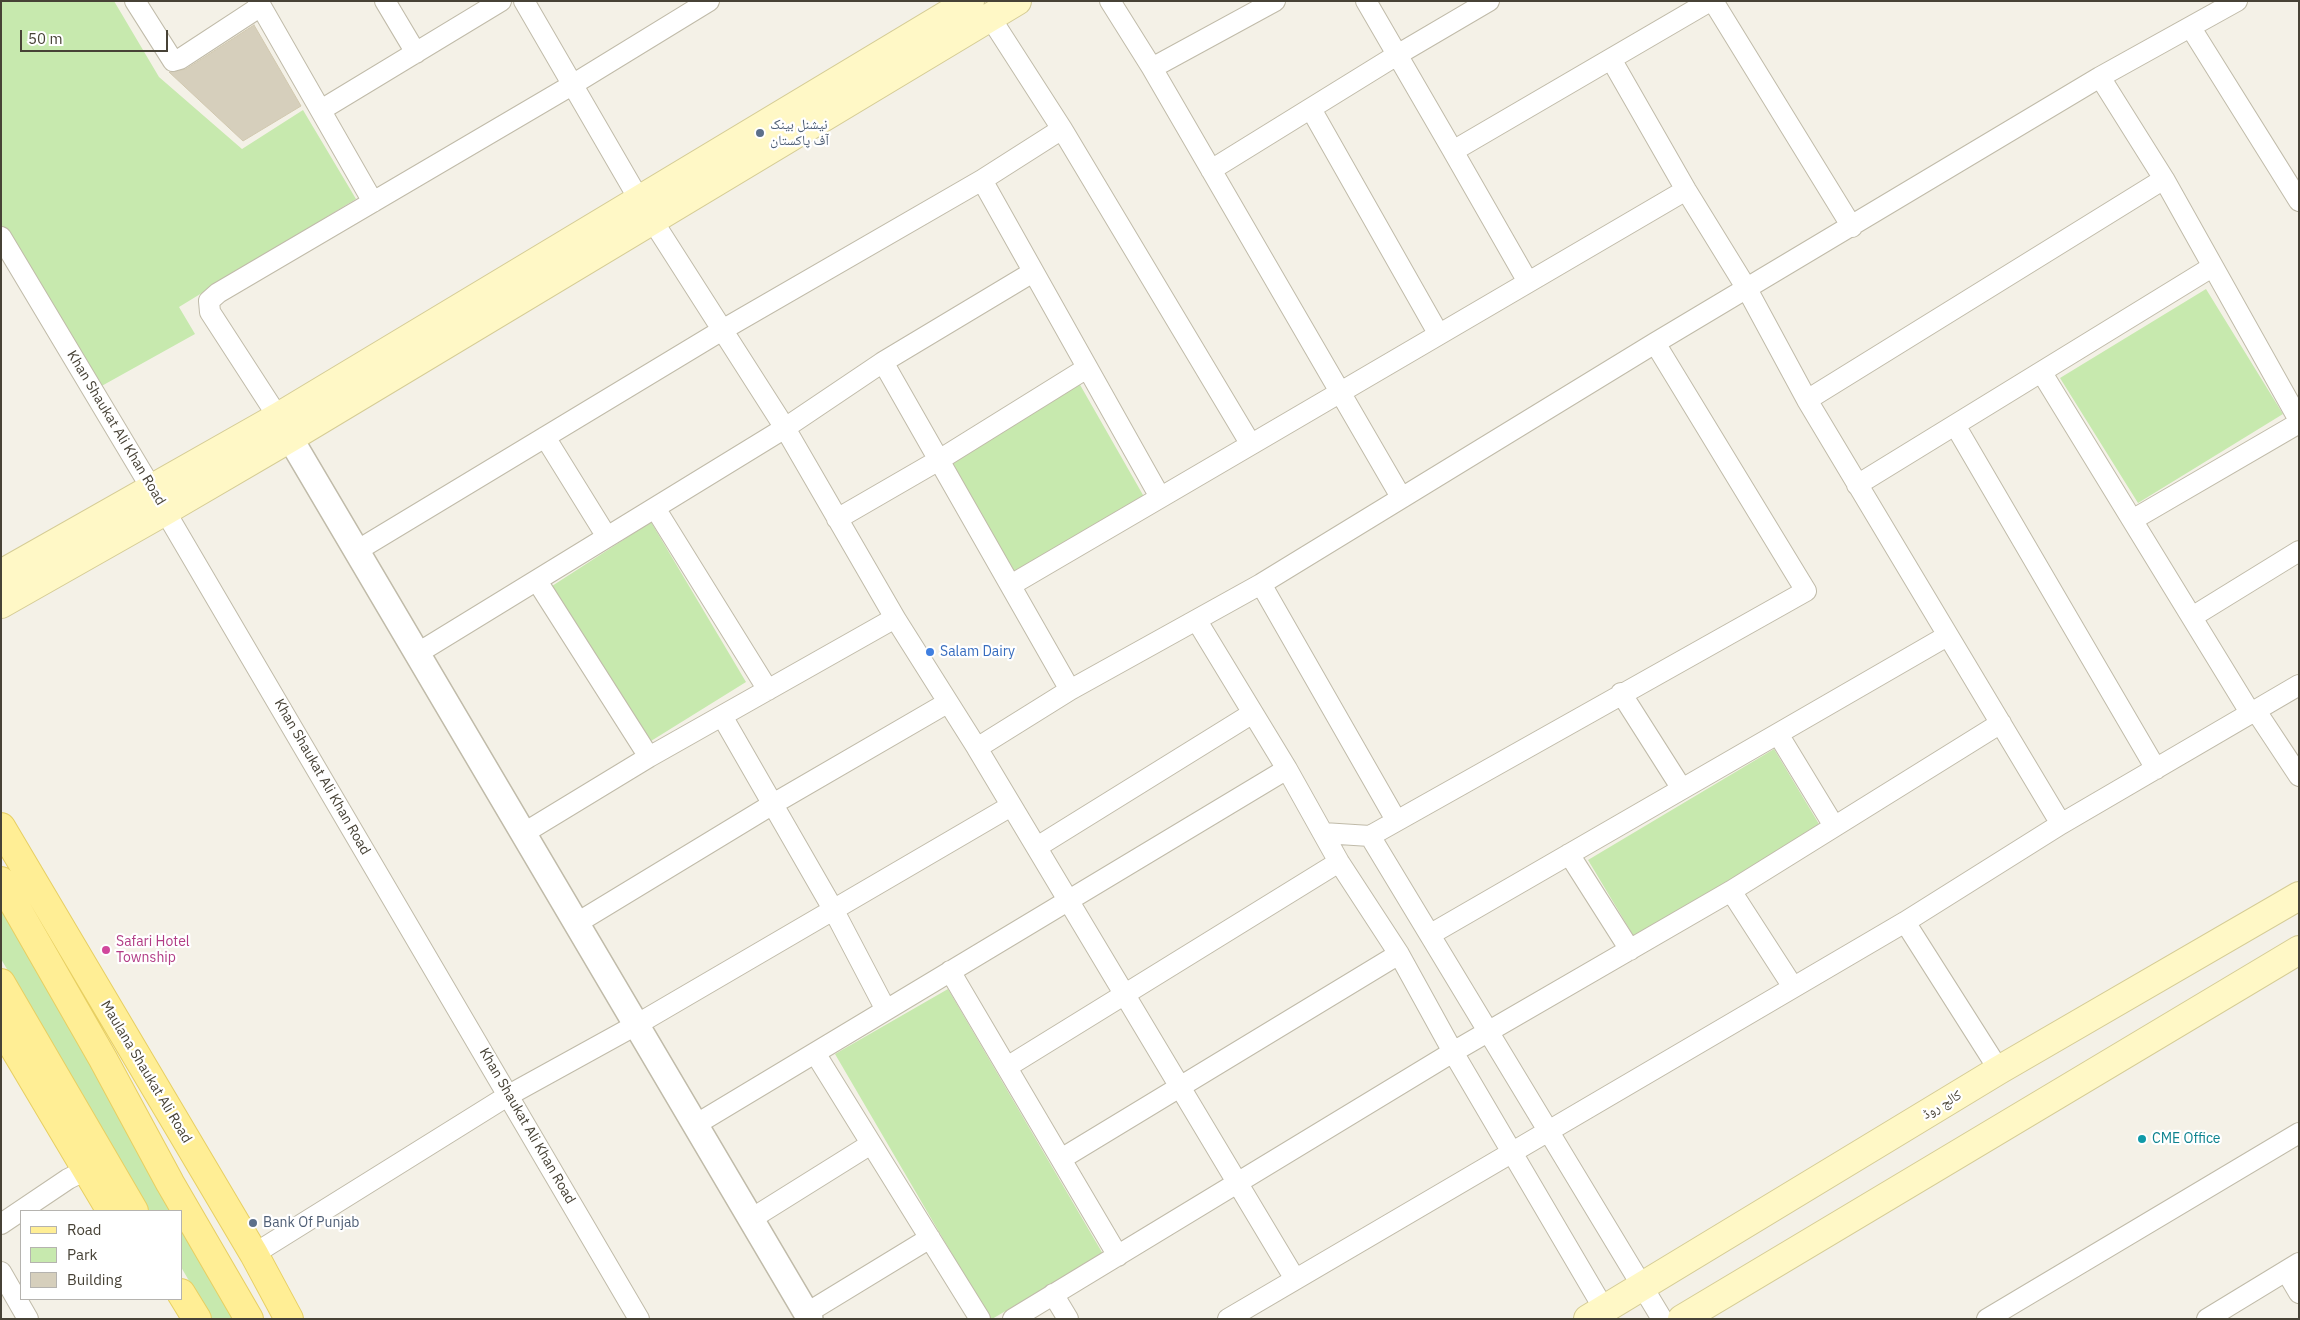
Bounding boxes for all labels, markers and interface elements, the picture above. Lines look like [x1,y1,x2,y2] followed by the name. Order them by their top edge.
[22,20,170,52] scale bar
[28,29,63,48] text: 50 m
[770,117,829,150] place label: نیشنل بینک آف پاکستان
[754,127,766,139] marker: نیشنل بینک آف پاکستان
[63,348,169,508] street label: Khan Shaukat Ali Khan Road
[940,644,1015,660] place label: Salam Dairy
[924,646,936,658] marker: Salam Dairy
[270,696,374,858] street label: Khan Shaukat Ali Khan Road
[116,934,190,966] place label: Safari Hotel Township
[100,944,112,956] marker: Safari Hotel Township
[97,998,195,1146] street label: Maulana Shaukat Ali Road
[475,1045,579,1207] street label: Khan Shaukat Ali Khan Road
[1919,1087,1965,1123] street label: کالج روڈ
[2152,1131,2221,1147] place label: CME Office
[2136,1133,2148,1145] marker: CME Office
[20,1210,182,1300] legend
[263,1215,359,1231] place label: Bank Of Punjab
[247,1217,259,1229] marker: Bank Of Punjab
[67,1220,102,1239] text: Road
[67,1245,97,1264] text: Park
[67,1270,122,1289] text: Building

